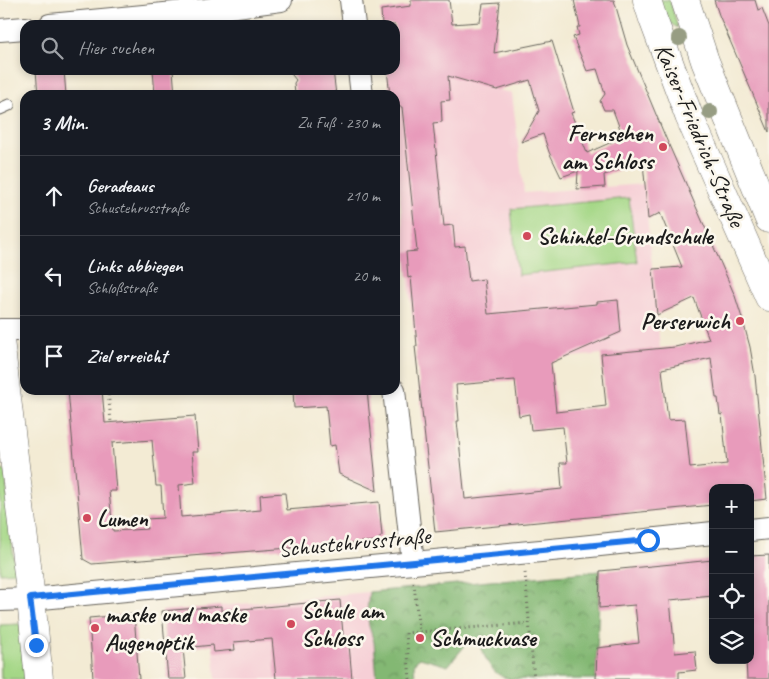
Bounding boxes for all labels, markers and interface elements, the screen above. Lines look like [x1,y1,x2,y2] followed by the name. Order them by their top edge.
[20,20,400,75] search box
[38,34,66,62] icon: search
[78,36,154,60] text: Hier suchen
[648,39,753,233] street label: Kaiser-Friedrich-Straße
[40,110,88,136] text: 3 Min.
[297,113,380,133] text: Zu Fuß · 230 m
[561,118,656,176] place label: Fernsehen am Schloss
[657,141,669,153] marker: Fernsehen am Schloss
[87,174,154,198] text: Geradeaus
[40,182,68,210] icon: ahead
[346,186,380,206] text: 210 m
[87,198,189,218] text: Schustehrusstraße
[537,221,714,251] place label: Schinkel-Grundschule
[521,230,533,242] marker: Schinkel-Grundschule
[87,254,183,278] text: Links abbiegen
[40,262,68,290] icon: left
[353,266,380,286] text: 20 m
[87,278,157,298] text: Schloßstraße
[641,306,731,336] place label: Perserwich
[734,315,746,327] marker: Perserwich
[40,342,68,370] icon: arrive
[87,344,167,368] text: Ziel erreicht
[709,484,754,664] map controls
[709,484,754,529] button: +
[97,503,149,533] place label: Lumen
[81,512,93,524] marker: Lumen
[277,520,433,564] street label: Schustehrusstraße
[637,529,660,552] route start
[709,529,754,574] button: −
[709,574,754,619] button: locate
[301,595,385,653] place label: Schule am Schloss
[105,599,248,657] place label: maske und maske Augenoptik
[285,618,297,630] marker: Schule am Schloss
[709,619,754,664] button: layers
[89,622,101,634] marker: maske und maske Augenoptik
[430,623,538,653] place label: Schmuckvase
[414,632,426,644] marker: Schmuckvase
[25,634,48,657] route end

